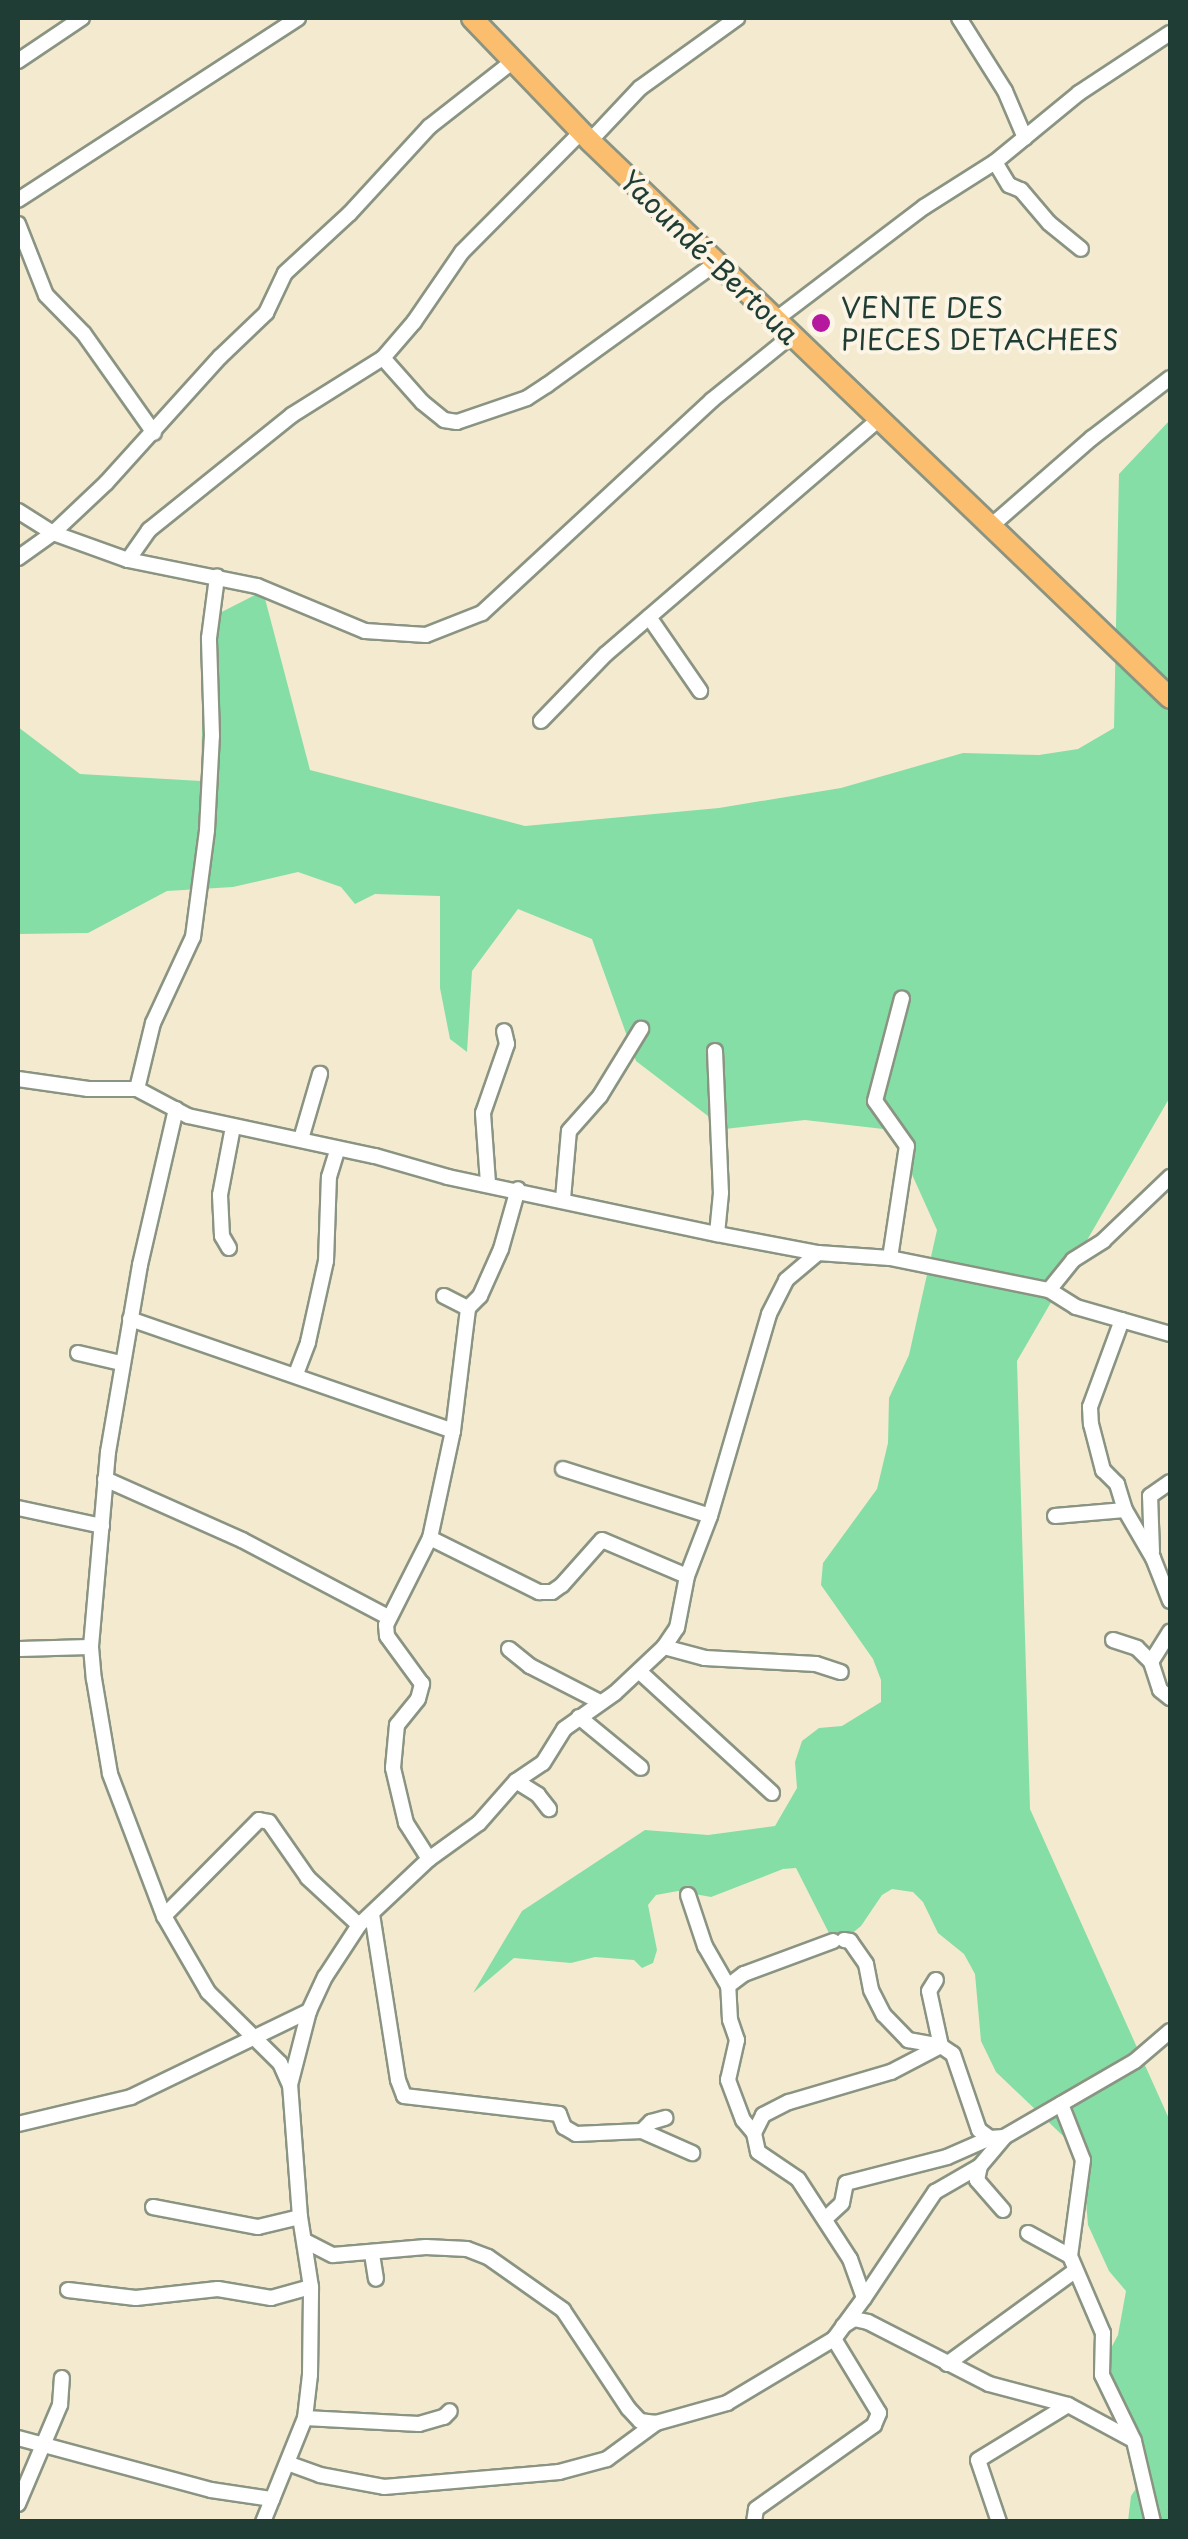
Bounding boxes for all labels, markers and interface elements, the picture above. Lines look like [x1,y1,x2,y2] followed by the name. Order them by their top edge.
[614,163,806,351] street label: Yaoundé-Bertoua
[841,290,1119,356] place label: VENTE DES PIECES DETACHEES
[810,312,832,334] marker: VENTE DES PIECES DETACHEES

